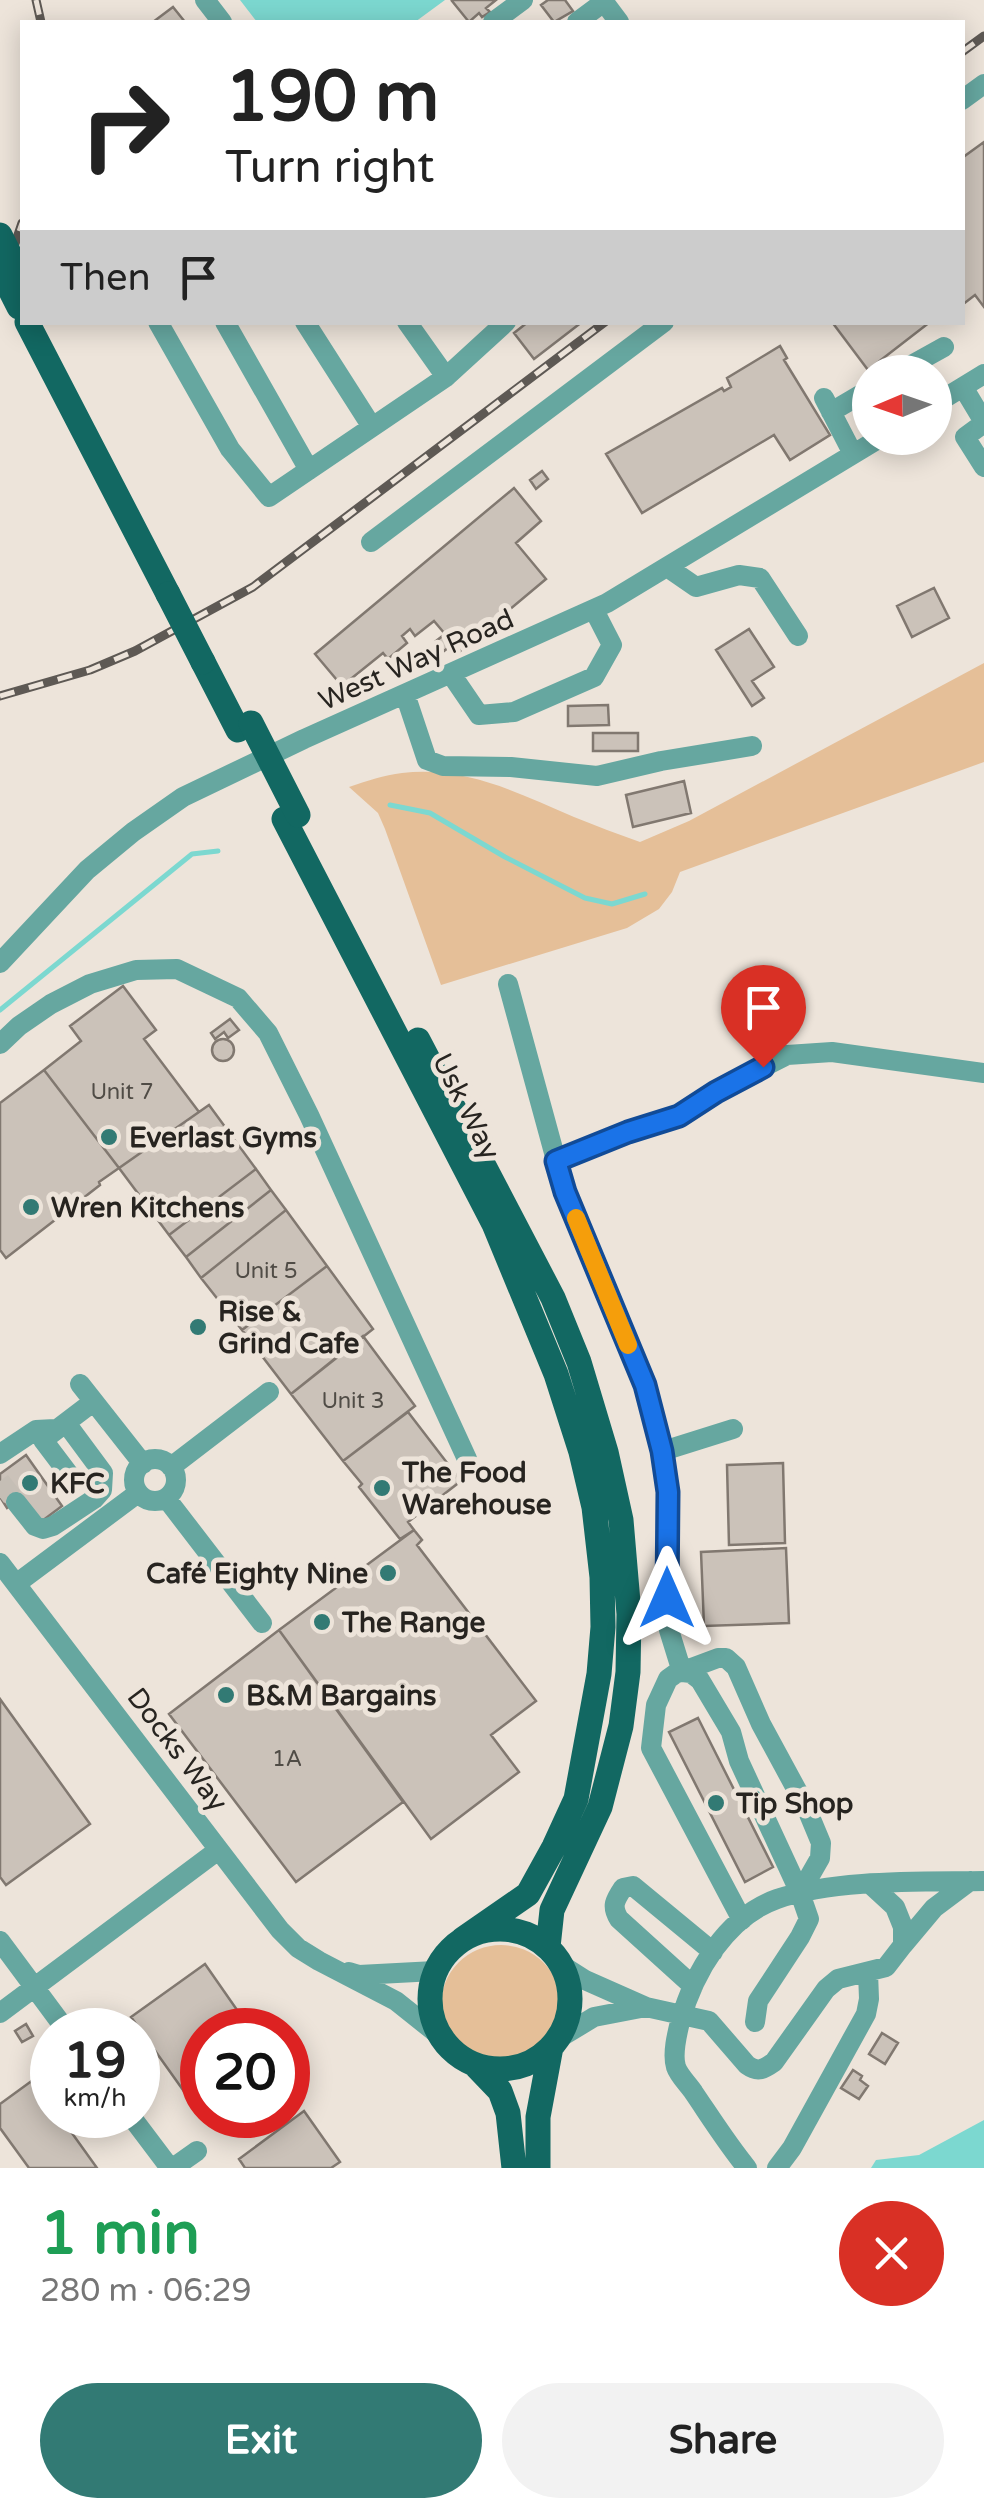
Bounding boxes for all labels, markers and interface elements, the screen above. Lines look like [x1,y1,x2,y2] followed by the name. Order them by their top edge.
[225,56,439,140] text: 190 m
[60,60,190,190] icon: right
[225,141,434,195] text: Turn right
[171,250,226,305] icon: arrive
[60,255,151,301] text: Then
[852,355,952,455] north arrow
[852,355,952,455] map controls
[314,602,519,718] street label: West Way Road
[721,965,806,1068] pin
[736,980,791,1035] icon: arrive
[425,1048,507,1165] street label: Usk Way
[90,1079,154,1105] house number: Unit 7
[129,1121,317,1155] place label: Everlast Gyms
[98,1126,120,1148] marker: Everlast Gyms
[51,1191,244,1225] place label: Wren Kitchens
[20,1196,42,1218] marker: Wren Kitchens
[234,1258,298,1284] house number: Unit 5
[218,1295,360,1361] place label: Rise & Grind Cafe
[187,1316,209,1338] marker: Rise & Grind Cafe
[321,1388,385,1414] house number: Unit 3
[401,1456,552,1522] place label: The Food Warehouse
[50,1467,105,1501] place label: KFC
[19,1472,41,1494] marker: KFC
[371,1477,393,1499] marker: The Food Warehouse
[615,1546,719,1650] position arrow
[146,1557,368,1591] place label: Café Eighty Nine
[377,1562,399,1584] marker: Café Eighty Nine
[341,1606,485,1640] place label: The Range
[311,1611,333,1633] marker: The Range
[246,1679,437,1713] place label: B&M Bargains
[120,1681,235,1818] street label: Docks Way
[215,1684,237,1706] marker: B&M Bargains
[272,1746,302,1772] house number: 1A
[735,1787,853,1821] place label: Tip Shop
[705,1792,727,1814] marker: Tip Shop
[180,2008,310,2138] speed limit sign: 20
[64,2031,126,2091] text: 19
[64,2083,126,2113] text: km/h
[40,2198,200,2270] text: 1 min
[839,2201,944,2306] button: close
[40,2272,252,2310] text: 280 m · 06:29
[40,2383,482,2498] button: Exit
[502,2383,944,2498] button: Share

